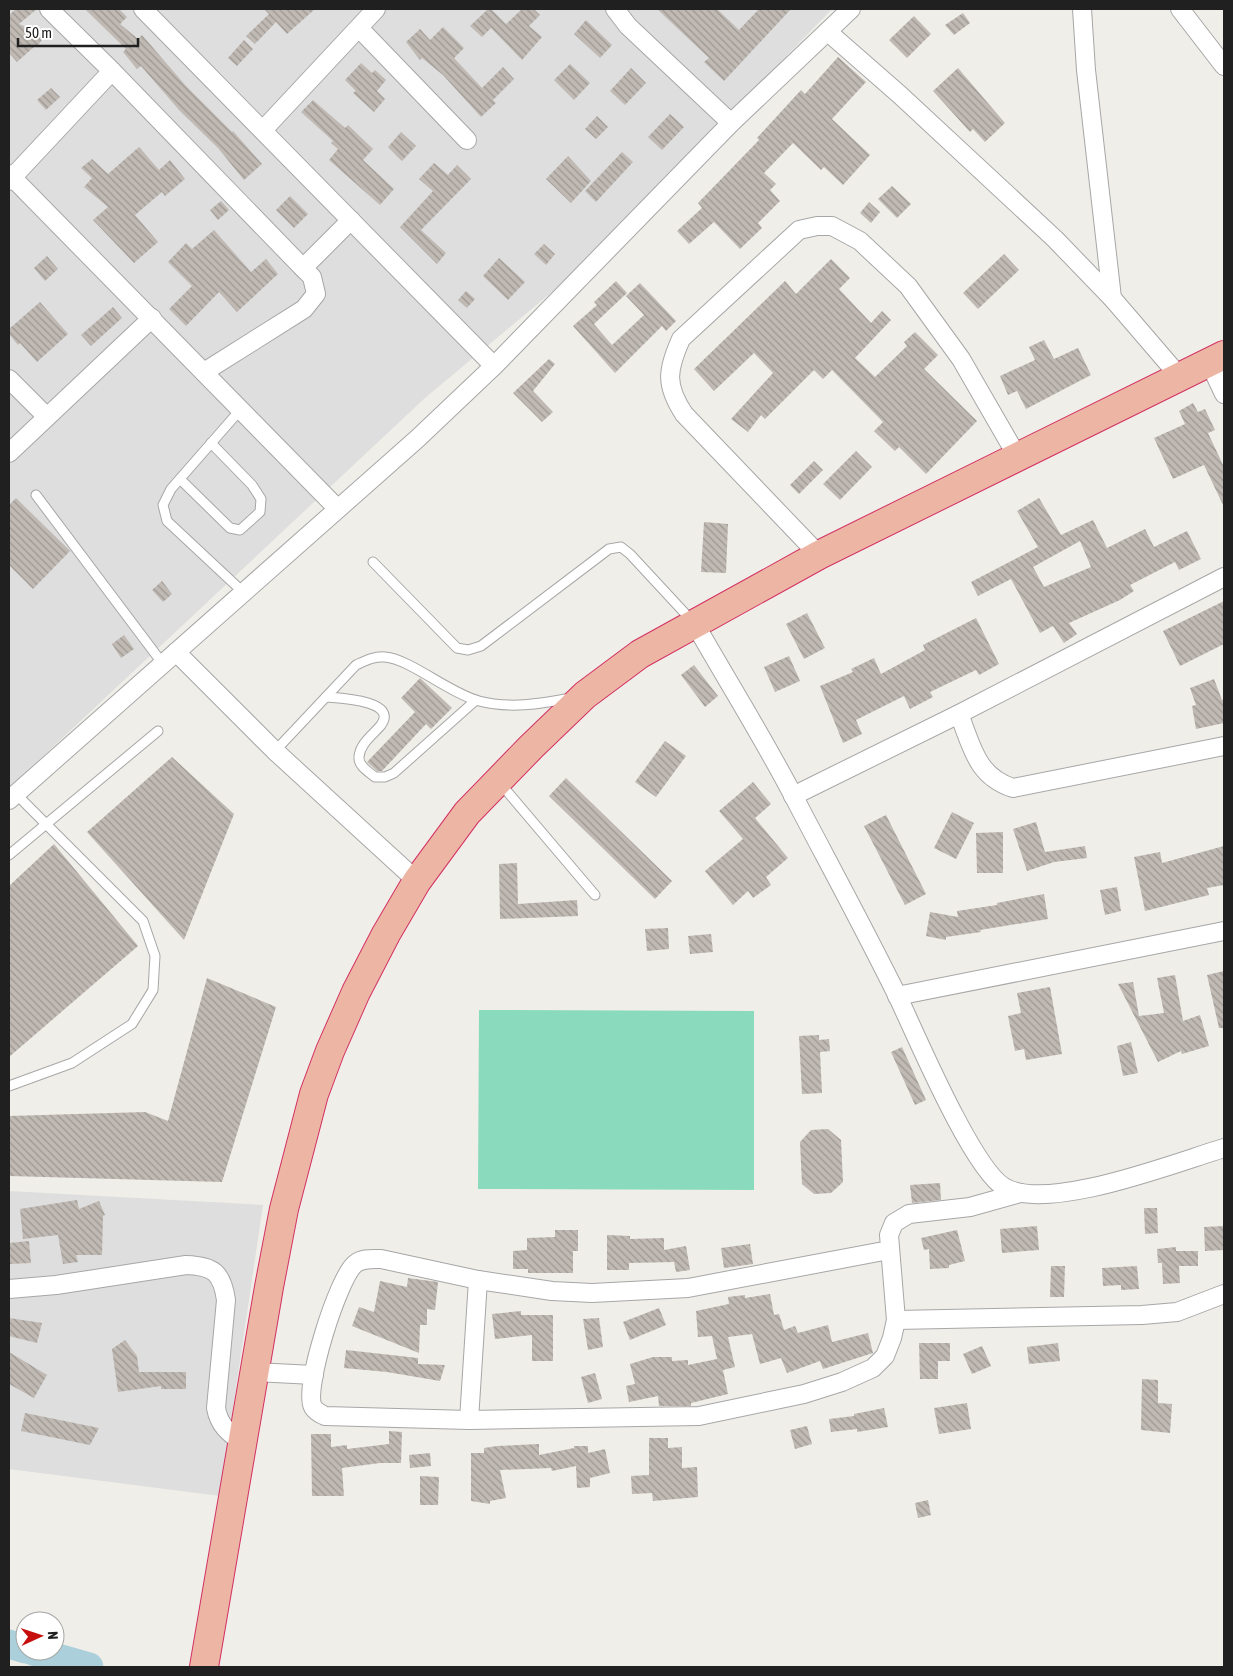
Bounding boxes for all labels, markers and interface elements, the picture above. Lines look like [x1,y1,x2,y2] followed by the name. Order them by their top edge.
[18,15,138,47] scale bar
[25,24,52,41] text: 50 m
[15,1611,65,1661] north arrow
[45,1631,61,1640] text: N

